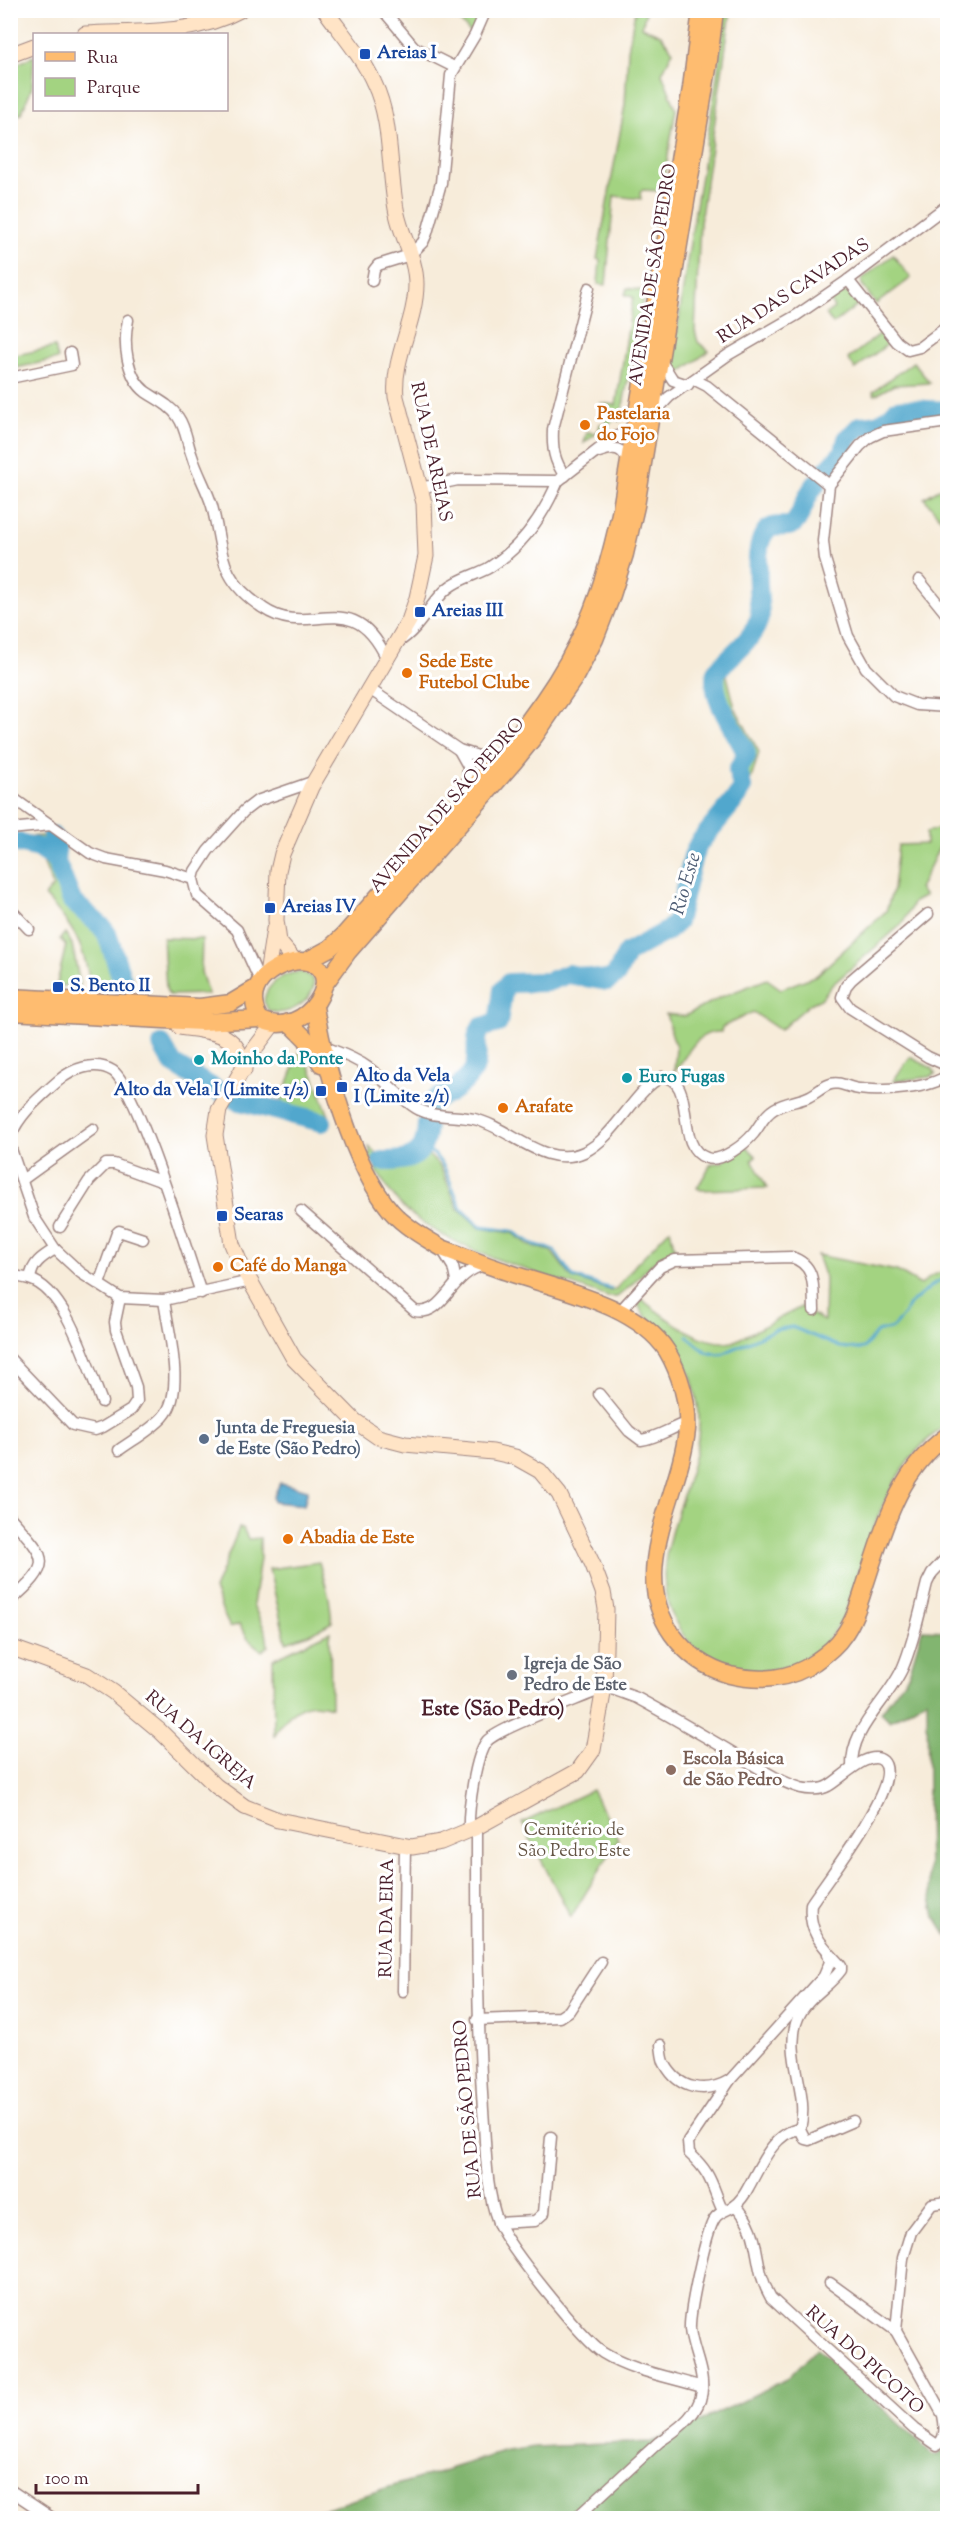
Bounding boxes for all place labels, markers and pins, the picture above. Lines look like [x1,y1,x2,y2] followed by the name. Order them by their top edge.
[377,41,437,67] place label: Areias I
[358,47,372,61] marker: Areias I
[597,402,671,449] place label: Pastelaria do Fojo
[578,418,592,432] marker: Pastelaria do Fojo
[432,599,504,625] place label: Areias III
[413,605,427,619] marker: Areias III
[419,650,530,697] place label: Sede Este Futebol Clube
[400,666,414,680] marker: Sede Este Futebol Clube
[282,895,357,921] place label: Areias IV
[263,901,277,915] marker: Areias IV
[70,974,151,1000] place label: S. Bento II
[51,980,65,994] marker: S. Bento II
[211,1047,344,1073] place label: Moinho da Ponte
[192,1053,206,1067] marker: Moinho da Ponte
[354,1064,451,1111] place label: Alto da Vela I (Limite 2/1)
[639,1065,725,1091] place label: Euro Fugas
[620,1071,634,1085] marker: Euro Fugas
[114,1078,309,1104] place label: Alto da Vela I (Limite 1/2)
[335,1080,349,1094] marker: Alto da Vela I (Limite 2/1)
[314,1084,328,1098] marker: Alto da Vela I (Limite 1/2)
[515,1095,574,1121] place label: Arafate
[496,1101,510,1115] marker: Arafate
[234,1203,283,1229] place label: Searas
[215,1209,229,1223] marker: Searas
[230,1254,347,1280] place label: Café do Manga
[211,1260,225,1274] marker: Café do Manga
[214,1416,361,1463] place label: Junta de Freguesia de Este (São Pedro)
[197,1432,211,1446] marker: Junta de Freguesia de Este (São Pedro)
[300,1526,415,1552] place label: Abadia de Este
[281,1532,295,1546] marker: Abadia de Este
[524,1652,627,1699] place label: Igreja de São Pedro de Este
[505,1668,519,1682] marker: Igreja de São Pedro de Este
[683,1747,785,1794] place label: Escola Básica de São Pedro
[664,1763,678,1777] marker: Escola Básica de São Pedro

